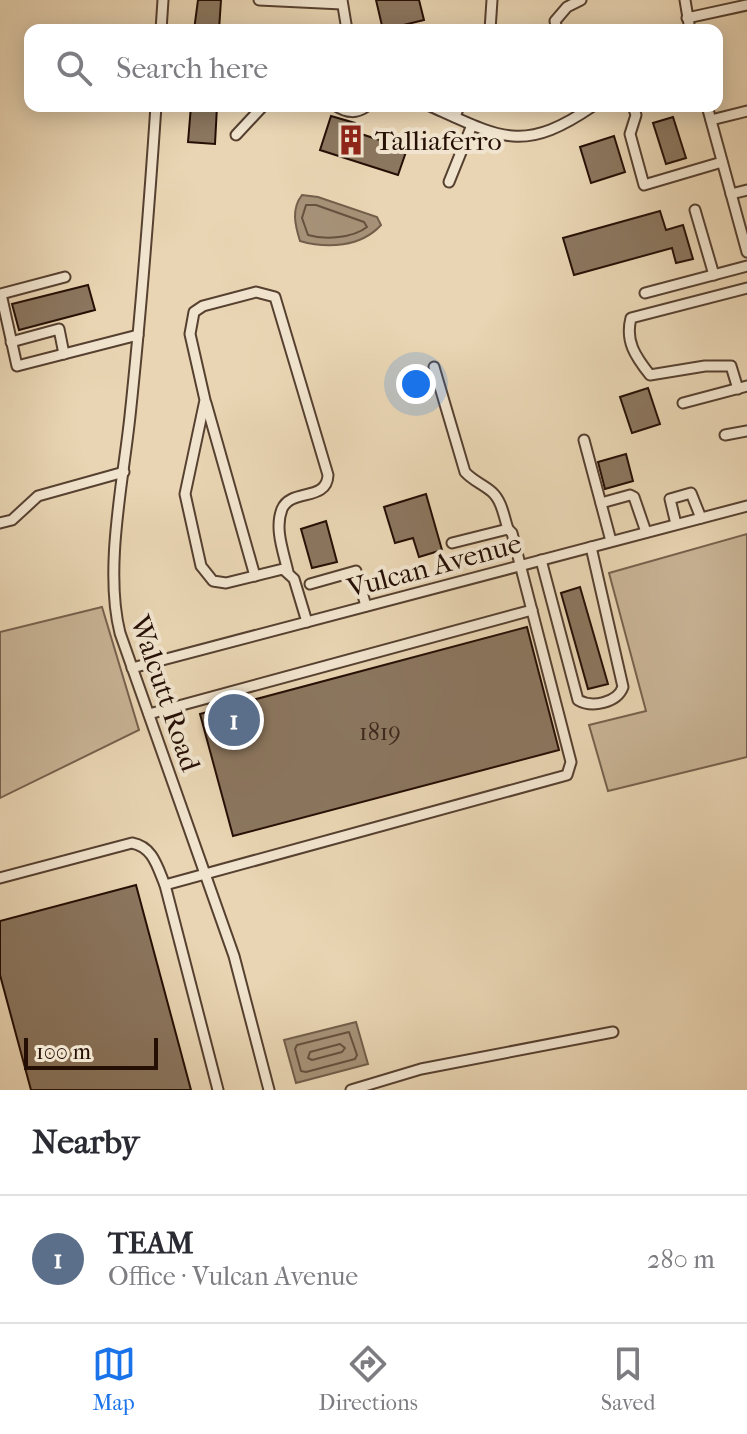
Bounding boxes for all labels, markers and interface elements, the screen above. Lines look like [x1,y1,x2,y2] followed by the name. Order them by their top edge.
[24,24,723,112] search box
[52,46,96,90] icon: search
[116,51,268,86] text: Search here
[334,123,368,157] building icon: Talliaferro
[375,124,502,157] place label: Talliaferro
[396,364,436,404] your location
[342,526,525,605] street label: Vulcan Avenue
[123,610,208,776] street label: Walcutt Road
[208,690,260,750] pin: 1
[359,718,401,746] house number: 1819
[24,1034,158,1070] scale bar
[36,1039,91,1065] text: 100 m
[32,1122,139,1162] text: Nearby
[108,1226,193,1261] text: TEAM
[53,1244,63,1275] text: 1
[647,1244,715,1275] text: 280 m
[108,1261,358,1292] text: Office · Vulcan Avenue
[92,1342,136,1416] tab: Map
[319,1342,418,1416] tab: Directions
[601,1342,655,1416] tab: Saved

